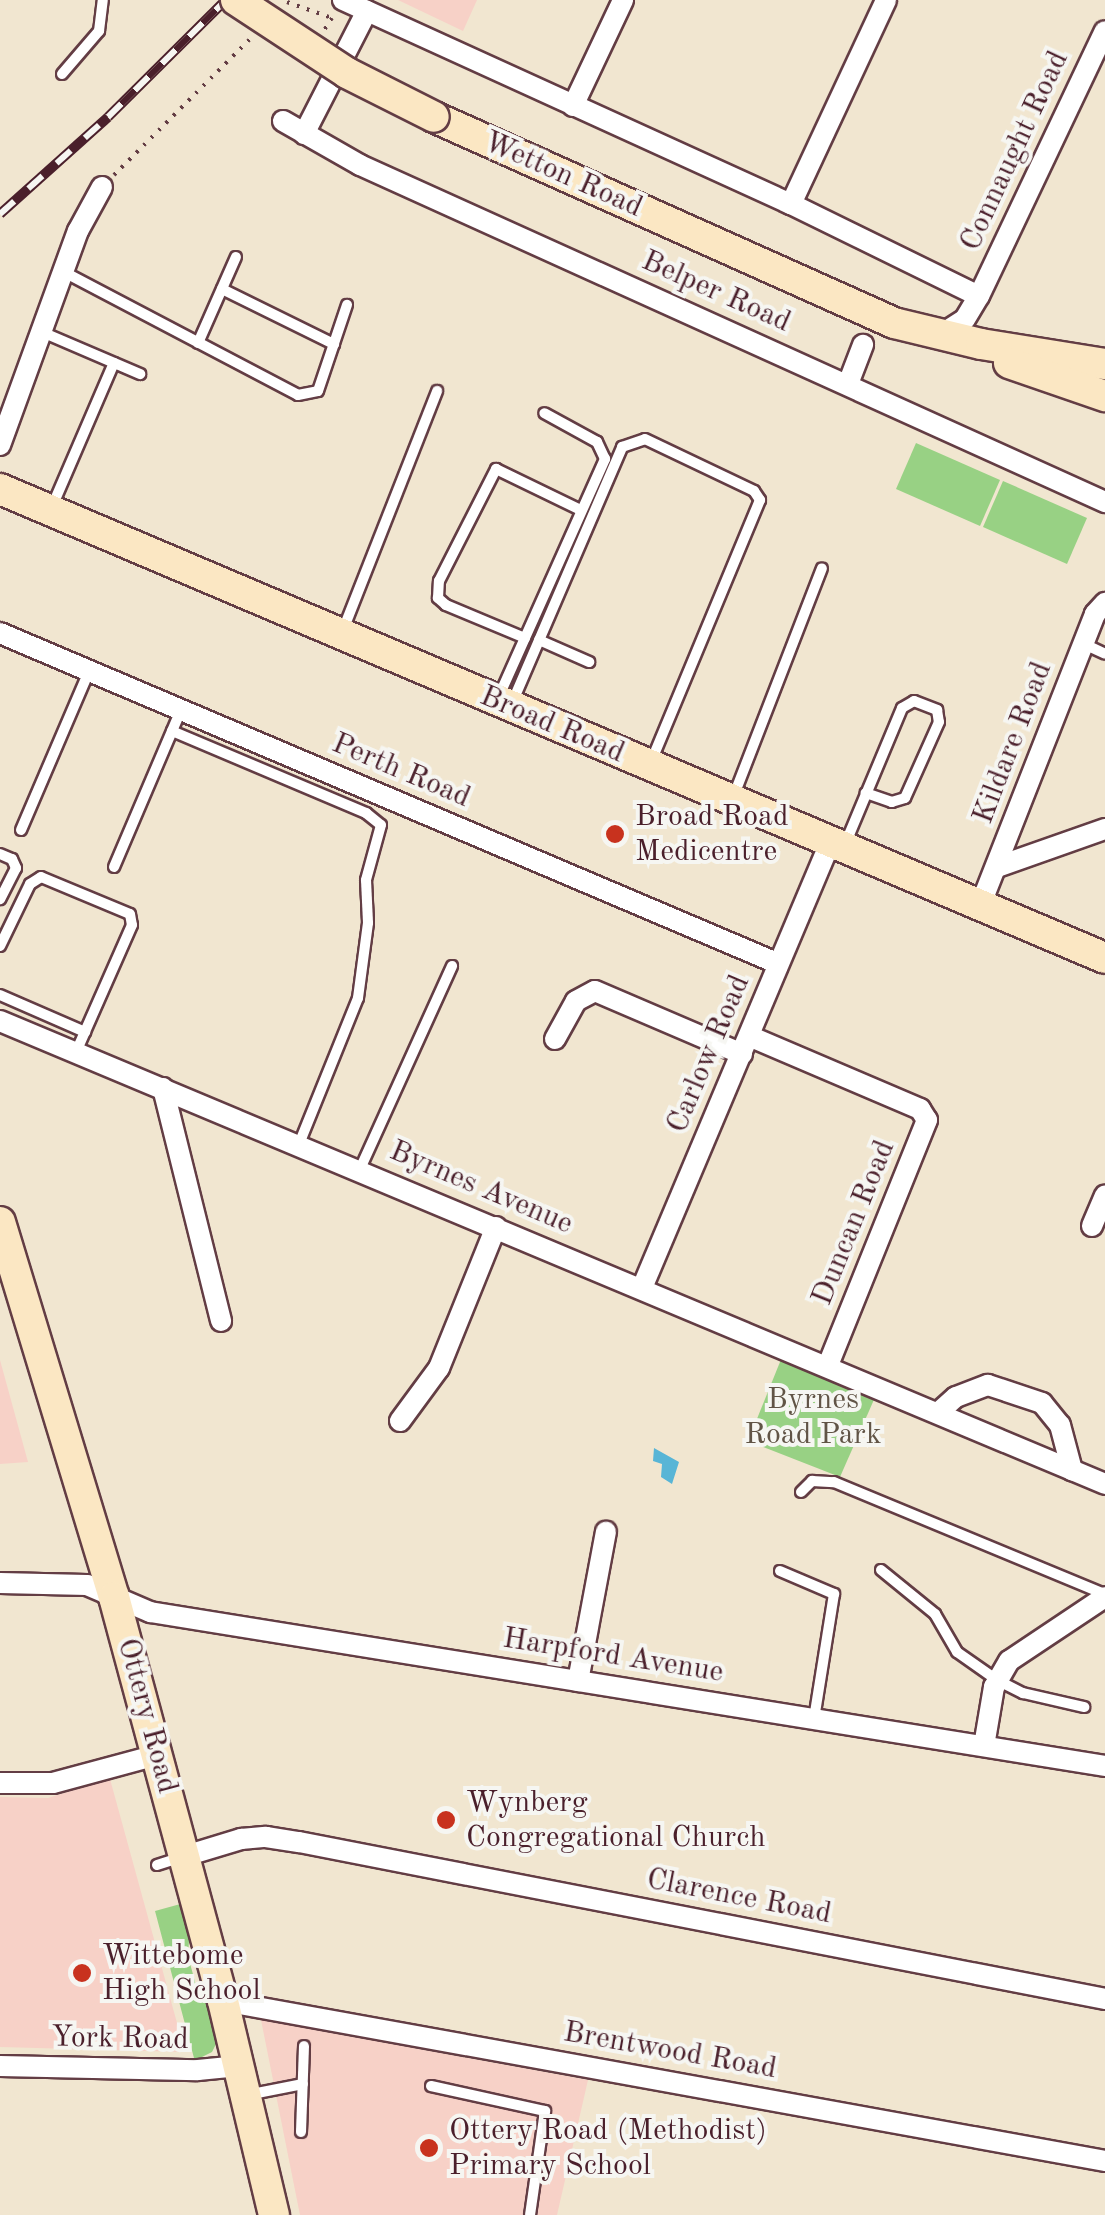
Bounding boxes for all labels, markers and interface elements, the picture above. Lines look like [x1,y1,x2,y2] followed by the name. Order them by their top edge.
[953,45,1077,257] street label: Connaught Road
[478,124,648,226] street label: Wetton Road
[636,243,796,341] street label: Belper Road
[966,657,1060,829] street label: Kildare Road
[474,678,630,772] street label: Broad Road
[326,726,476,816] street label: Perth Road
[635,799,789,870] place label: Broad Road Medicentre
[604,823,626,845] marker: Broad Road Medicentre
[660,970,758,1138] street label: Carlow Road
[384,1133,578,1243] street label: Byrnes Avenue
[805,1135,903,1311] street label: Duncan Road
[744,1382,882,1452] park label: Byrnes Road Park
[500,1621,726,1691] street label: Harpford Avenue
[109,1634,185,1798] street label: Ottery Road
[466,1785,766,1856] place label: Wynberg Congregational Church
[435,1809,457,1831] marker: Wynberg Congregational Church
[644,1861,834,1933] street label: Clarence Road
[102,1938,261,2008] place label: Wittebome High School
[71,1962,93,1984] marker: Wittebome High School
[561,2015,779,2087] street label: Brentwood Road
[51,2020,189,2058] street label: York Road
[449,2113,767,2184] place label: Ottery Road (Methodist) Primary School
[418,2137,440,2159] marker: Ottery Road (Methodist) Primary School

